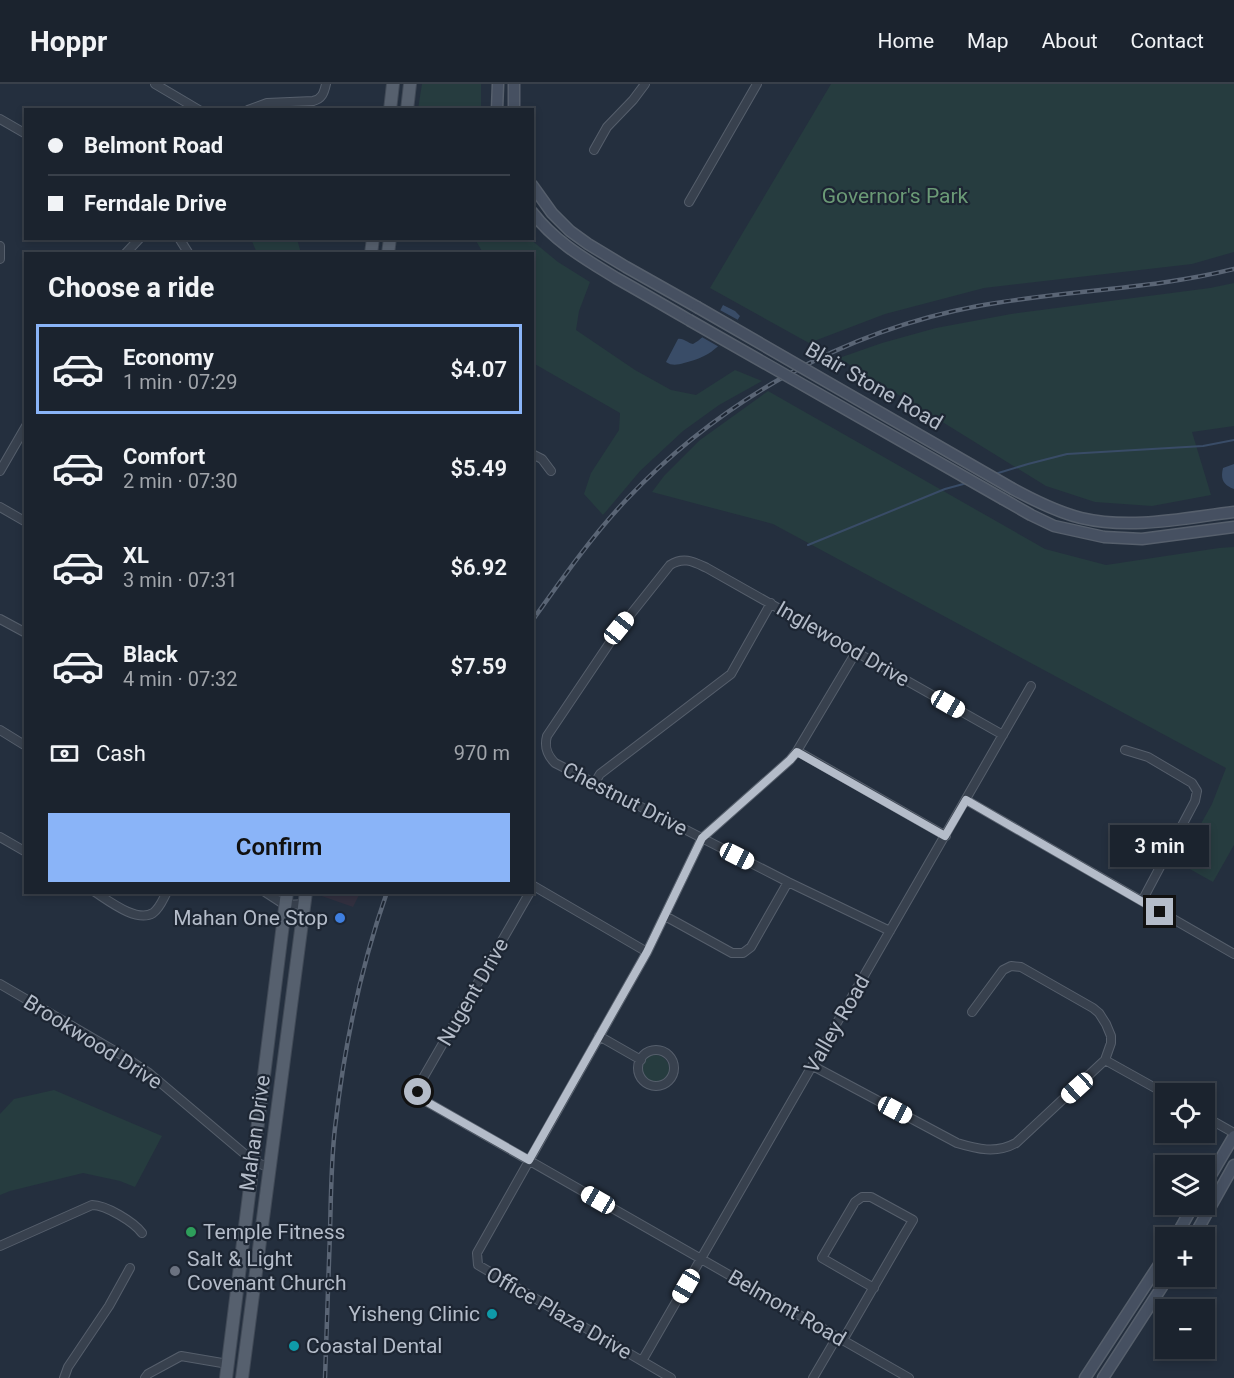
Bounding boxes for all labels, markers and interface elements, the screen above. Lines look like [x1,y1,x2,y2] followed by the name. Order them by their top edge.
[30,25,107,58] text: Hoppr
[878,29,934,53] text: Home
[967,29,1009,53] text: Map
[1042,29,1098,53] text: About
[1131,29,1204,53] text: Contact
[84,133,223,158] text: Belmont Road
[822,184,969,208] park label: Governor's Park
[84,191,227,216] text: Ferndale Drive
[48,272,214,304] text: Choose a ride
[801,337,947,435] street label: Blair Stone Road
[51,342,105,396] icon: car
[123,345,214,370] text: Economy
[450,357,507,382] text: $4.07
[123,370,238,394] text: 1 min · 07:29
[51,441,105,495] icon: car
[123,444,205,469] text: Comfort
[450,456,507,481] text: $5.49
[123,469,238,493] text: 2 min · 07:30
[51,540,105,594] icon: car
[123,543,149,568] text: XL
[450,555,507,580] text: $6.92
[123,568,238,592] text: 3 min · 07:31
[772,596,914,692] street label: Inglewood Drive
[601,608,637,648] car
[51,639,105,693] icon: car
[123,642,178,667] text: Black
[450,654,507,679] text: $7.59
[123,667,238,691] text: 4 min · 07:32
[928,687,968,721] car
[48,737,81,770] icon: cash
[96,741,146,766] text: Cash
[454,741,510,765] text: 970 m
[559,757,691,841] street label: Chestnut Drive
[48,813,510,882] button: Confirm
[1110,825,1210,867] callout: 3 min
[1134,834,1185,858] text: 3 min
[717,840,757,872] car
[1146,898,1173,925] route end
[173,906,328,930] place label: Mahan One Stop
[333,911,347,925] marker: Mahan One Stop
[433,934,513,1050] street label: Nugent Drive
[799,971,875,1077] street label: Valley Road
[19,990,167,1094] street label: Brookwood Drive
[1058,1069,1096,1107] car
[235,1074,275,1192] street label: Mahan Drive
[404,1078,431,1105] route start
[1155,1083,1215,1359] map controls
[1155,1083,1215,1143] button: locate
[875,1094,915,1126] car
[1155,1155,1215,1215] button: layers
[578,1183,618,1217] car
[203,1220,345,1244] place label: Temple Fitness
[184,1225,198,1239] marker: Temple Fitness
[1155,1227,1215,1287] button: +
[187,1247,347,1295] place label: Salt & Light Covenant Church
[482,1262,636,1364] street label: Office Plaza Drive
[168,1264,182,1278] marker: Salt & Light Covenant Church
[724,1265,850,1351] street label: Belmont Road
[669,1266,703,1306] car
[1155,1299,1215,1359] button: −
[349,1302,480,1326] place label: Yisheng Clinic
[485,1307,499,1321] marker: Yisheng Clinic
[306,1334,442,1358] place label: Coastal Dental
[287,1339,301,1353] marker: Coastal Dental

